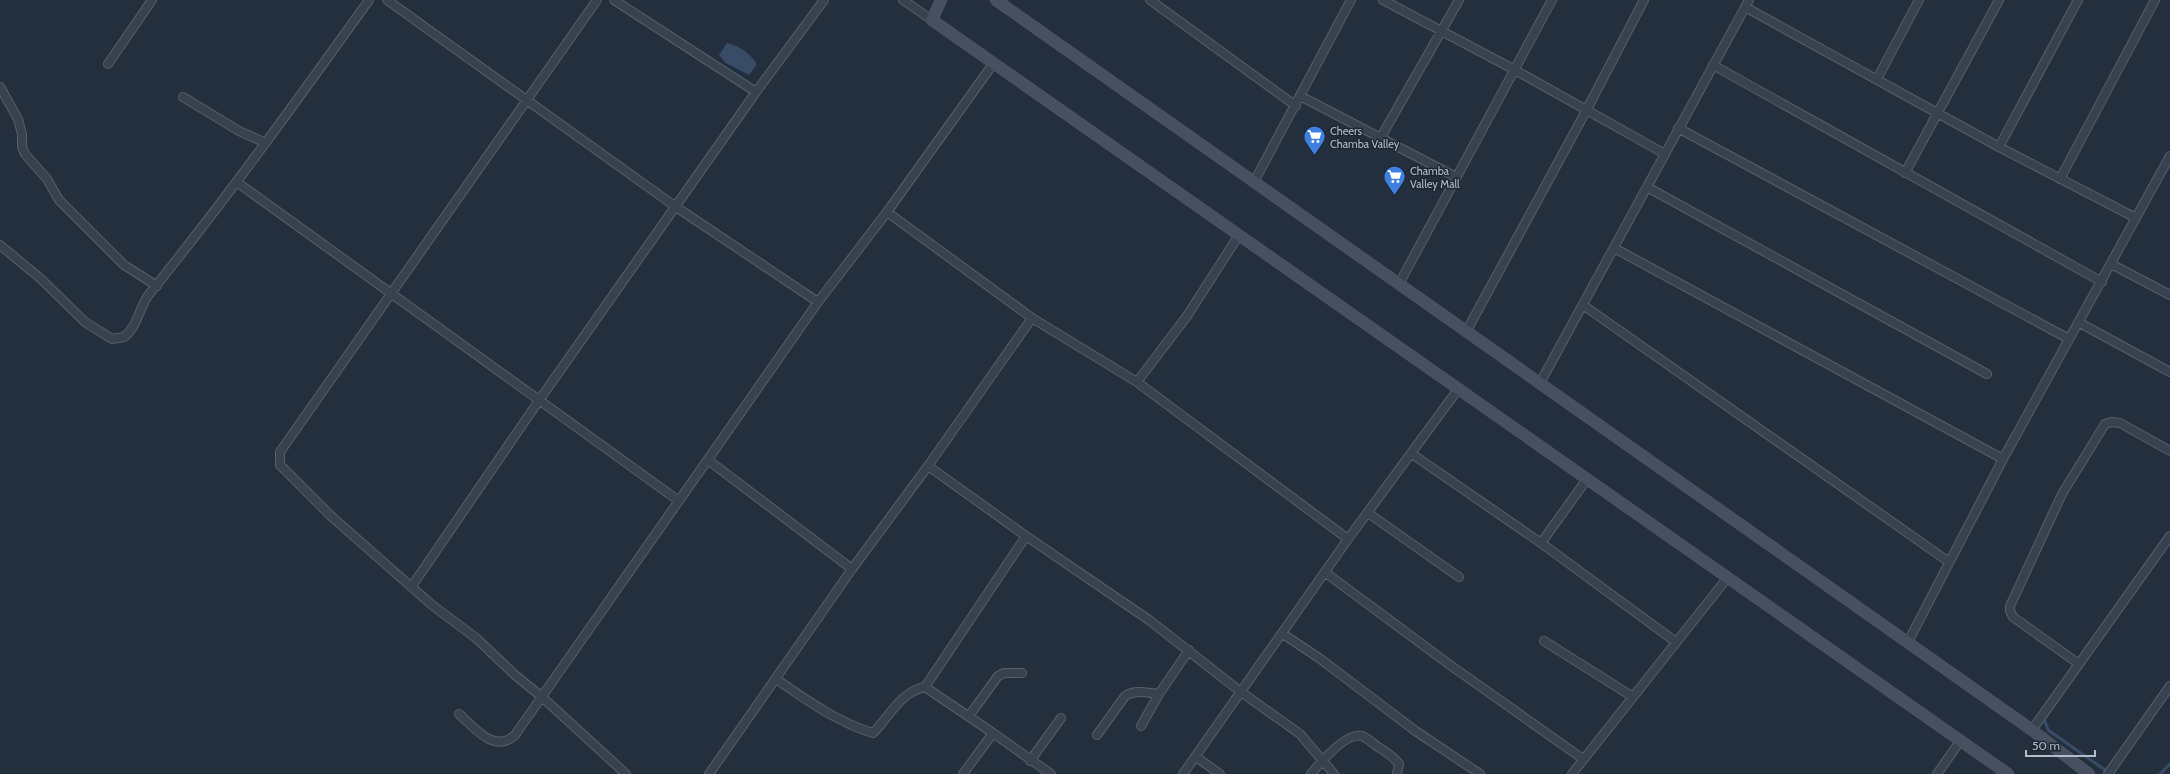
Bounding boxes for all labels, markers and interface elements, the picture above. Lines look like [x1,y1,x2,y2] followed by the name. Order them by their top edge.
[1302,124,1328,157] supermarket icon: Cheers Chamba Valley
[1330,124,1400,151] place label: Cheers Chamba Valley
[1381,164,1407,197] supermarket icon: Chamba Valley Mall
[1410,164,1460,191] place label: Chamba Valley Mall
[2026,732,2095,758] scale bar
[2032,738,2060,753] text: 50 m

